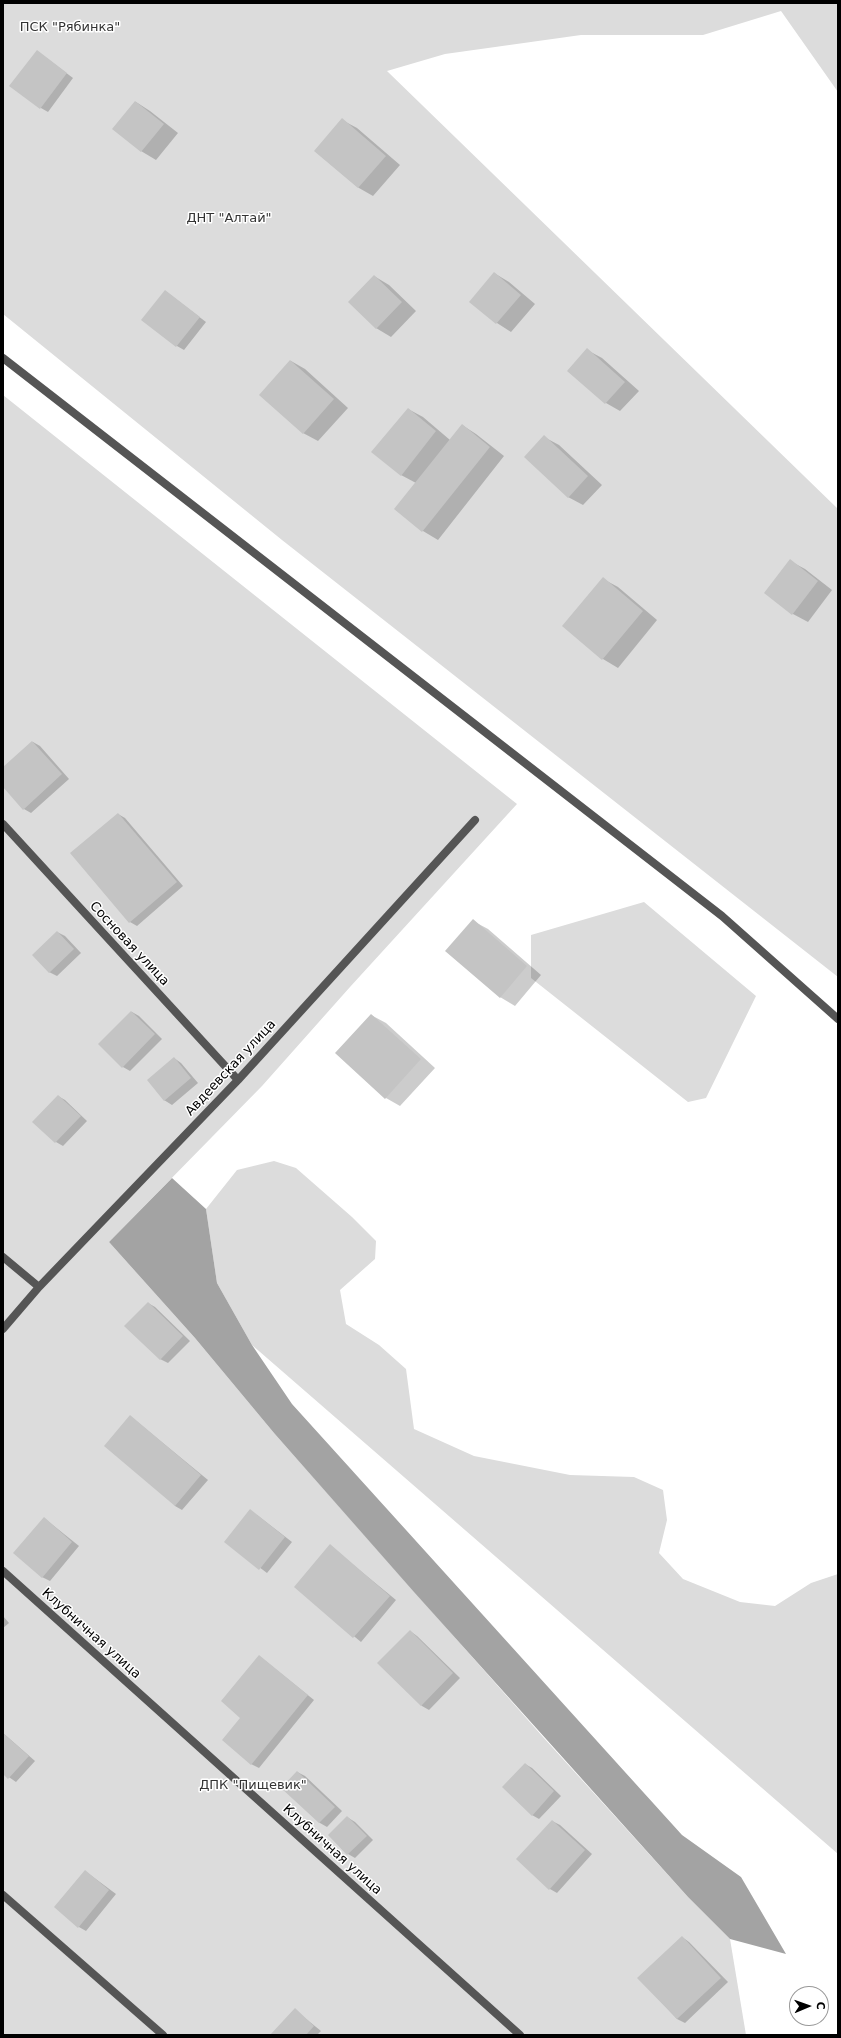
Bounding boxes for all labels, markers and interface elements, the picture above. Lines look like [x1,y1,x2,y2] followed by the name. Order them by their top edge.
[20,20,120,36] park label: ПСК "Рябинка"
[186,211,272,227] park label: ДНТ "Алтай"
[86,899,172,989] street label: Сосновая улица
[183,1017,279,1119] street label: Авдеевская улица
[38,1586,144,1682] street label: Клубничная улица
[199,1778,307,1794] park label: ДПК "Пищевик"
[279,1802,385,1898] street label: Клубничная улица
[789,1986,829,2026] north arrow
[814,2001,827,2010] text: С

